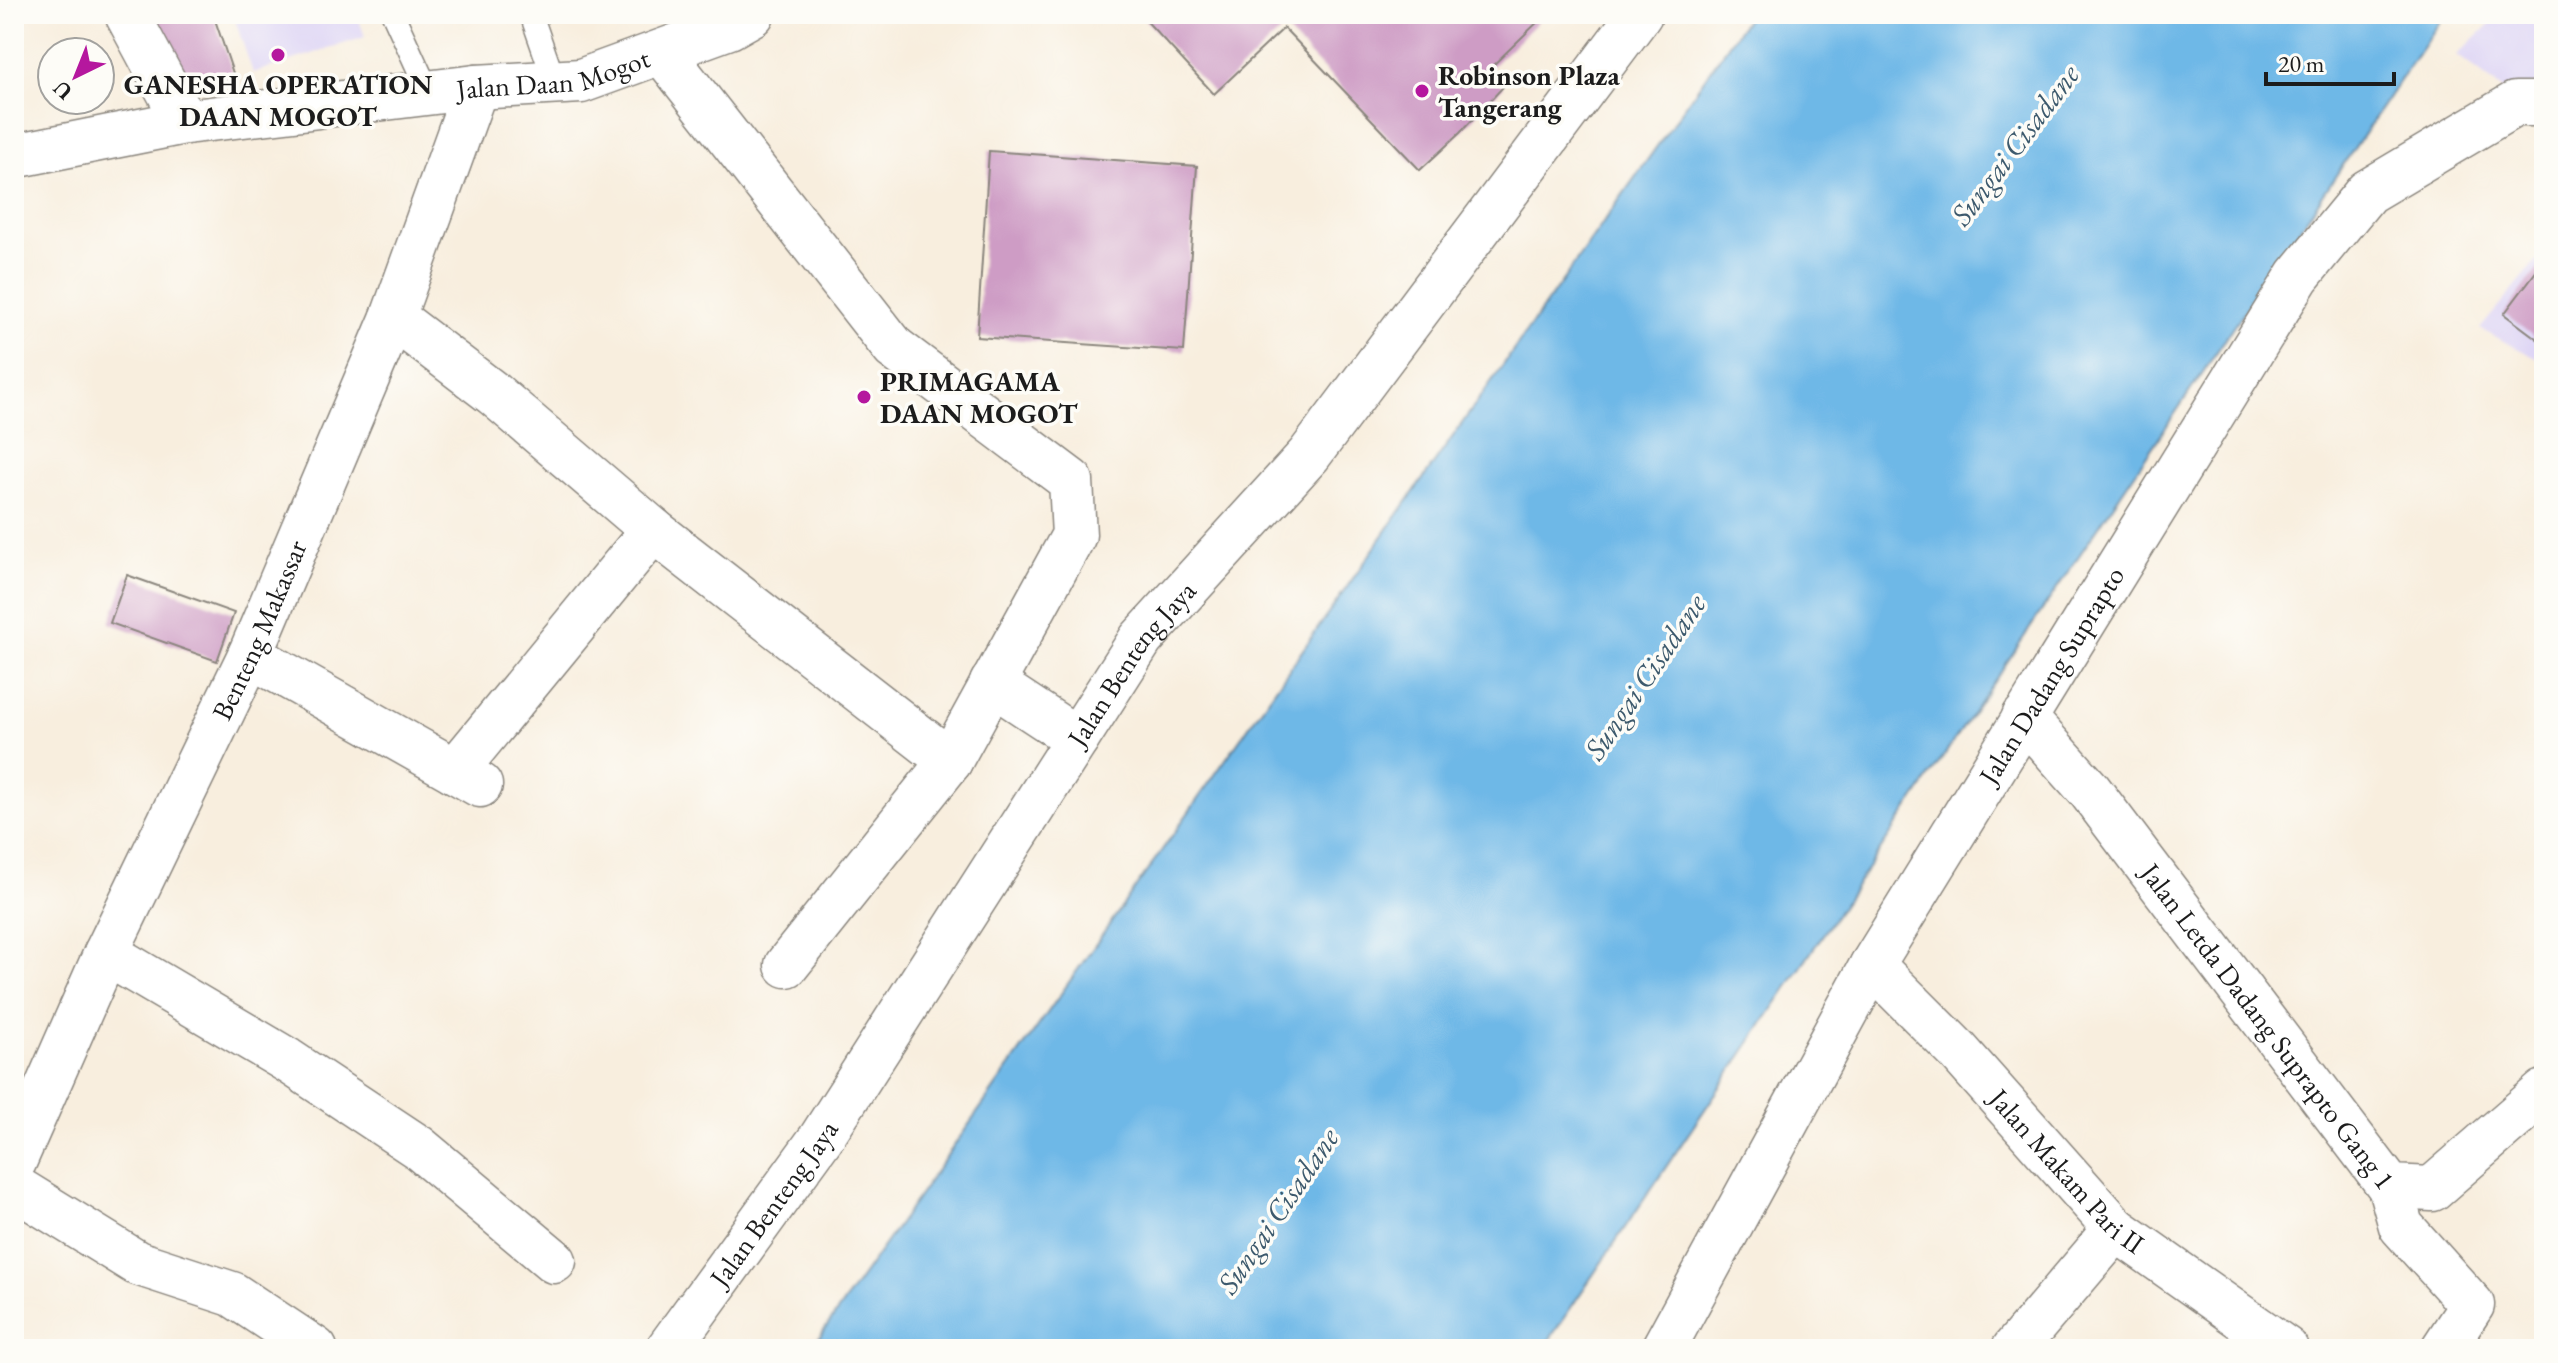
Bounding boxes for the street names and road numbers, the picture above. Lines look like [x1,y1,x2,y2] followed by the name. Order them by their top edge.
[452,39,655,107] street label: Jalan Daan Mogot
[203,534,315,726] street label: Benteng Makassar
[1969,560,2132,792] street label: Jalan Dadang Suprapto
[1058,572,1204,755] street label: Jalan Benteng Jaya
[2132,854,2403,1196] street label: Jalan Letda Dadang Suprapto Gang 1
[1980,1079,2152,1262] street label: Jalan Makam Pari II
[700,1113,846,1295] street label: Jalan Benteng Jaya

